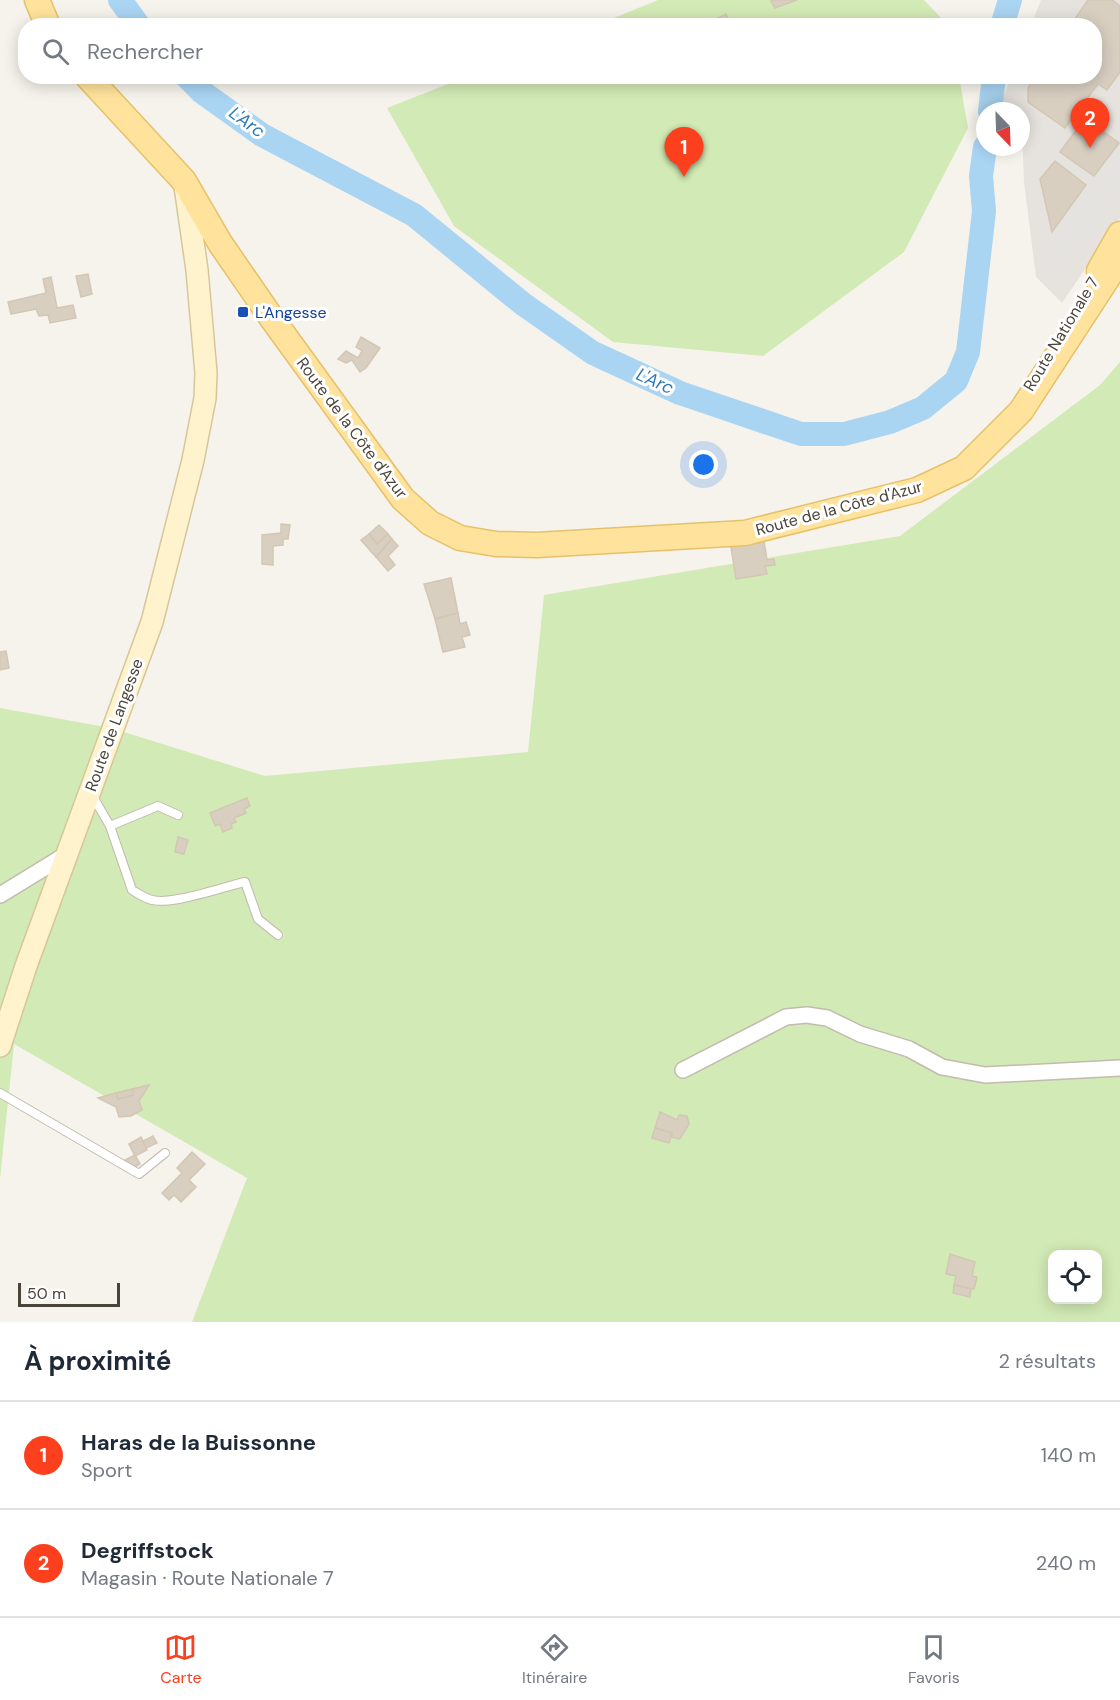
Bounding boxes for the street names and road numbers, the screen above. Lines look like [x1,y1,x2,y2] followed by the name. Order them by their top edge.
[1019,273,1103,395] street label: Route Nationale 7
[292,353,412,503] street label: Route de la Côte d'Azur
[753,476,925,540] street label: Route de la Côte d'Azur
[80,656,148,794] street label: Route de Langesse

